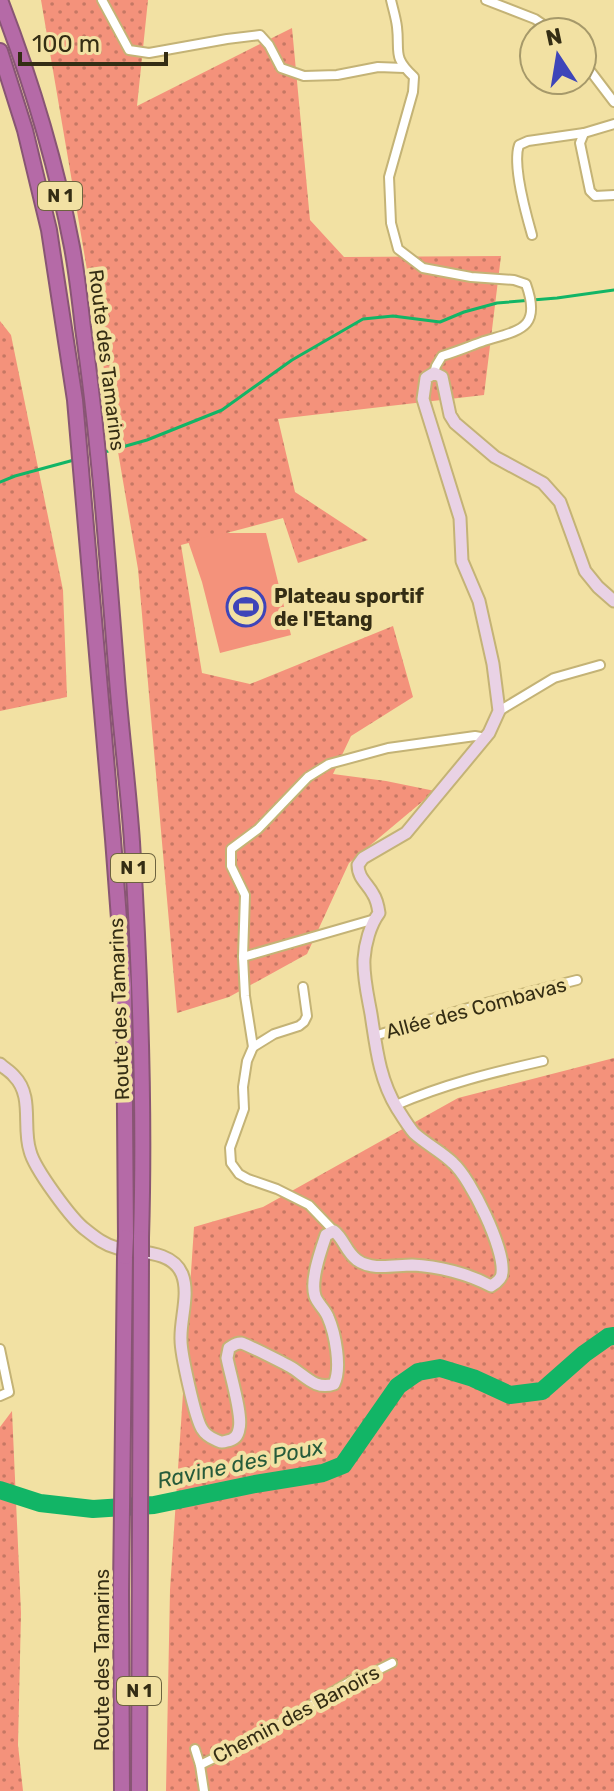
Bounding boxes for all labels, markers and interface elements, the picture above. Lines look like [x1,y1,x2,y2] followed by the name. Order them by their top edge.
[20,16,166,66] scale bar
[518,16,598,96] north arrow
[543,22,564,52] text: N
[32,30,100,58] text: 100 m
[38,182,82,210] road number: N 1
[84,268,130,452] street label: Route des Tamarins
[274,584,424,631] place label: Plateau sportif de l'Etang
[225,586,267,628] sports icon: Plateau sportif de l'Etang
[111,854,155,882] road number: N 1
[104,917,134,1101] street label: Route des Tamarins
[383,972,569,1044] street label: Allée des Combavas
[154,1432,327,1494] water label: Ravine des Poux
[90,1569,114,1751] street label: Route des Tamarins
[209,1660,383,1768] street label: Chemin des Banoirs
[117,1677,161,1705] road number: N 1

